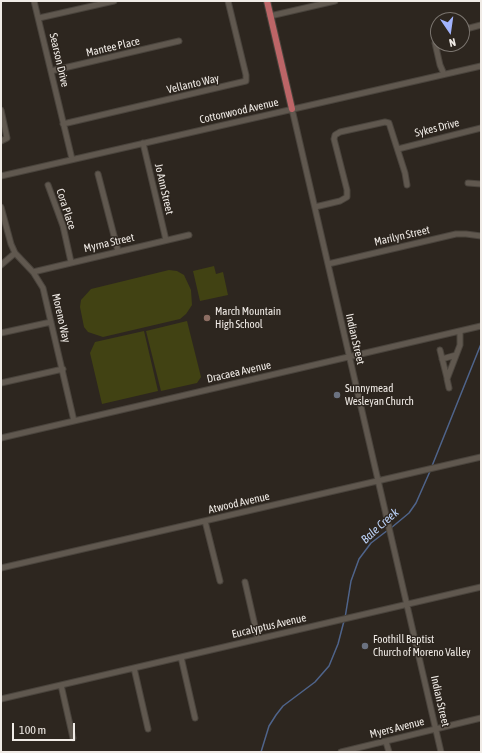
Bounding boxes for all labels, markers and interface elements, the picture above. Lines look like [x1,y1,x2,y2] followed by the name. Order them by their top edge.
[430,12,470,52] north arrow
[46,32,72,88] street label: Searson Drive
[85,34,141,60] street label: Mantee Place
[448,36,457,49] text: N
[166,72,220,96] street label: Vellanto Way
[198,95,280,127] street label: Cottonwood Avenue
[413,116,461,140] street label: Sykes Drive
[152,162,176,216] street label: Jo Ann Street
[53,187,79,231] street label: Cora Place
[373,223,431,249] street label: Marilyn Street
[83,231,135,255] street label: Myrna Street
[49,292,73,344] street label: Moreno Way
[215,305,281,331] place label: March Mountain High School
[343,312,367,366] street label: Indian Street
[202,313,212,323] marker: March Mountain High School
[206,358,272,386] street label: Dracaea Avenue
[345,382,414,408] place label: Sunnymead Wesleyan Church
[332,390,342,400] marker: Sunnymead Wesleyan Church
[207,490,271,516] street label: Atwood Avenue
[358,505,402,547] water label: Bale Creek
[230,611,308,641] street label: Eucalyptus Avenue
[373,633,471,659] place label: Foothill Baptist Church of Moreno Valley
[360,641,370,651] marker: Foothill Baptist Church of Moreno Valley
[428,674,452,728] street label: Indian Street
[14,715,77,741] scale bar
[368,715,426,741] street label: Myers Avenue
[19,723,46,737] text: 100 m

